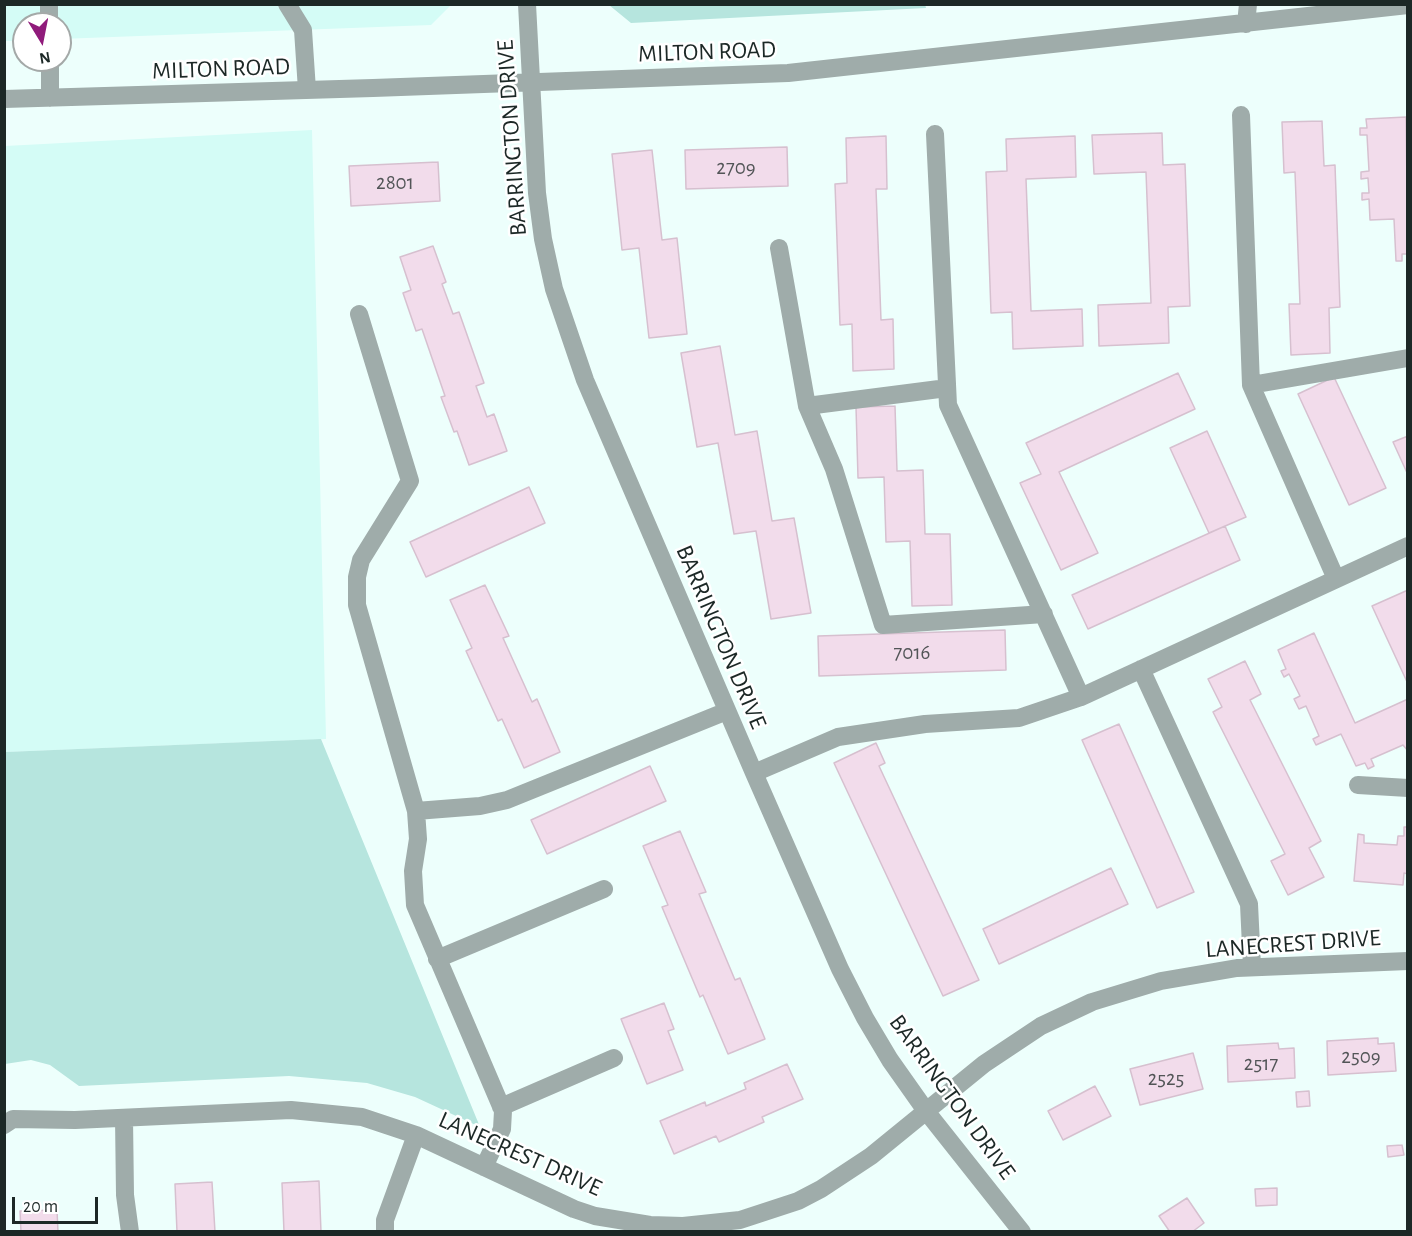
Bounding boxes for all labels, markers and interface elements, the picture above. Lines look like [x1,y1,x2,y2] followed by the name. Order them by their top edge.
[12,12,72,72] north arrow
[638,35,776,69] street label: MILTON ROAD
[491,39,533,237] street label: BARRINGTON DRIVE
[38,49,52,67] text: N
[152,52,290,86] street label: MILTON ROAD
[716,155,756,181] house number: 2709
[376,170,414,196] house number: 2801
[669,541,773,733] street label: BARRINGTON DRIVE
[894,640,930,666] house number: 7016
[1205,924,1381,964] street label: LANECREST DRIVE
[883,1009,1021,1185] street label: BARRINGTON DRIVE
[1341,1044,1381,1070] house number: 2509
[1244,1051,1278,1077] house number: 2517
[1148,1066,1184,1092] house number: 2525
[434,1105,606,1203] street label: LANECREST DRIVE
[15,1185,100,1223] scale bar
[23,1198,58,1216] text: 20 m

